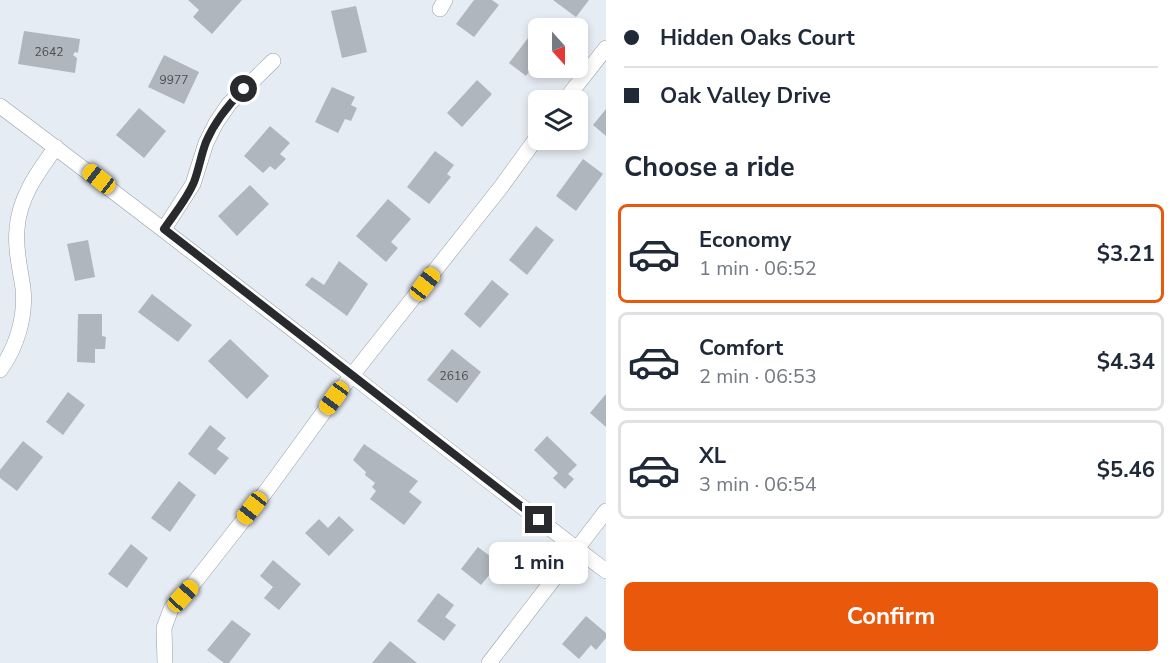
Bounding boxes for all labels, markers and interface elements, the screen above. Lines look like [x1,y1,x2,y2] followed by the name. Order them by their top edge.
[528,18,588,78] north arrow
[528,18,588,150] map controls
[660,23,855,53] text: Hidden Oaks Court
[35,44,63,60] house number: 2642
[160,72,188,88] house number: 9977
[230,75,257,102] route start
[660,81,831,111] text: Oak Valley Drive
[528,90,588,150] button: layers
[624,149,795,186] text: Choose a ride
[79,161,119,197] car
[699,225,791,255] text: Economy
[627,227,681,281] icon: car
[1097,239,1155,269] text: $3.21
[699,255,817,282] text: 1 min · 06:52
[407,264,443,304] car
[699,333,783,363] text: Comfort
[627,335,681,389] icon: car
[1097,347,1155,377] text: $4.34
[699,363,817,390] text: 2 min · 06:53
[440,368,468,384] house number: 2616
[316,378,352,418] car
[699,441,726,471] text: XL
[627,443,681,497] icon: car
[1097,455,1155,485] text: $5.46
[699,471,817,498] text: 3 min · 06:54
[234,488,270,528] car
[525,506,552,533] route end
[490,541,588,583] callout: 1 min
[513,549,564,576] text: 1 min
[164,577,202,615] car
[624,582,1158,651] button: Confirm

